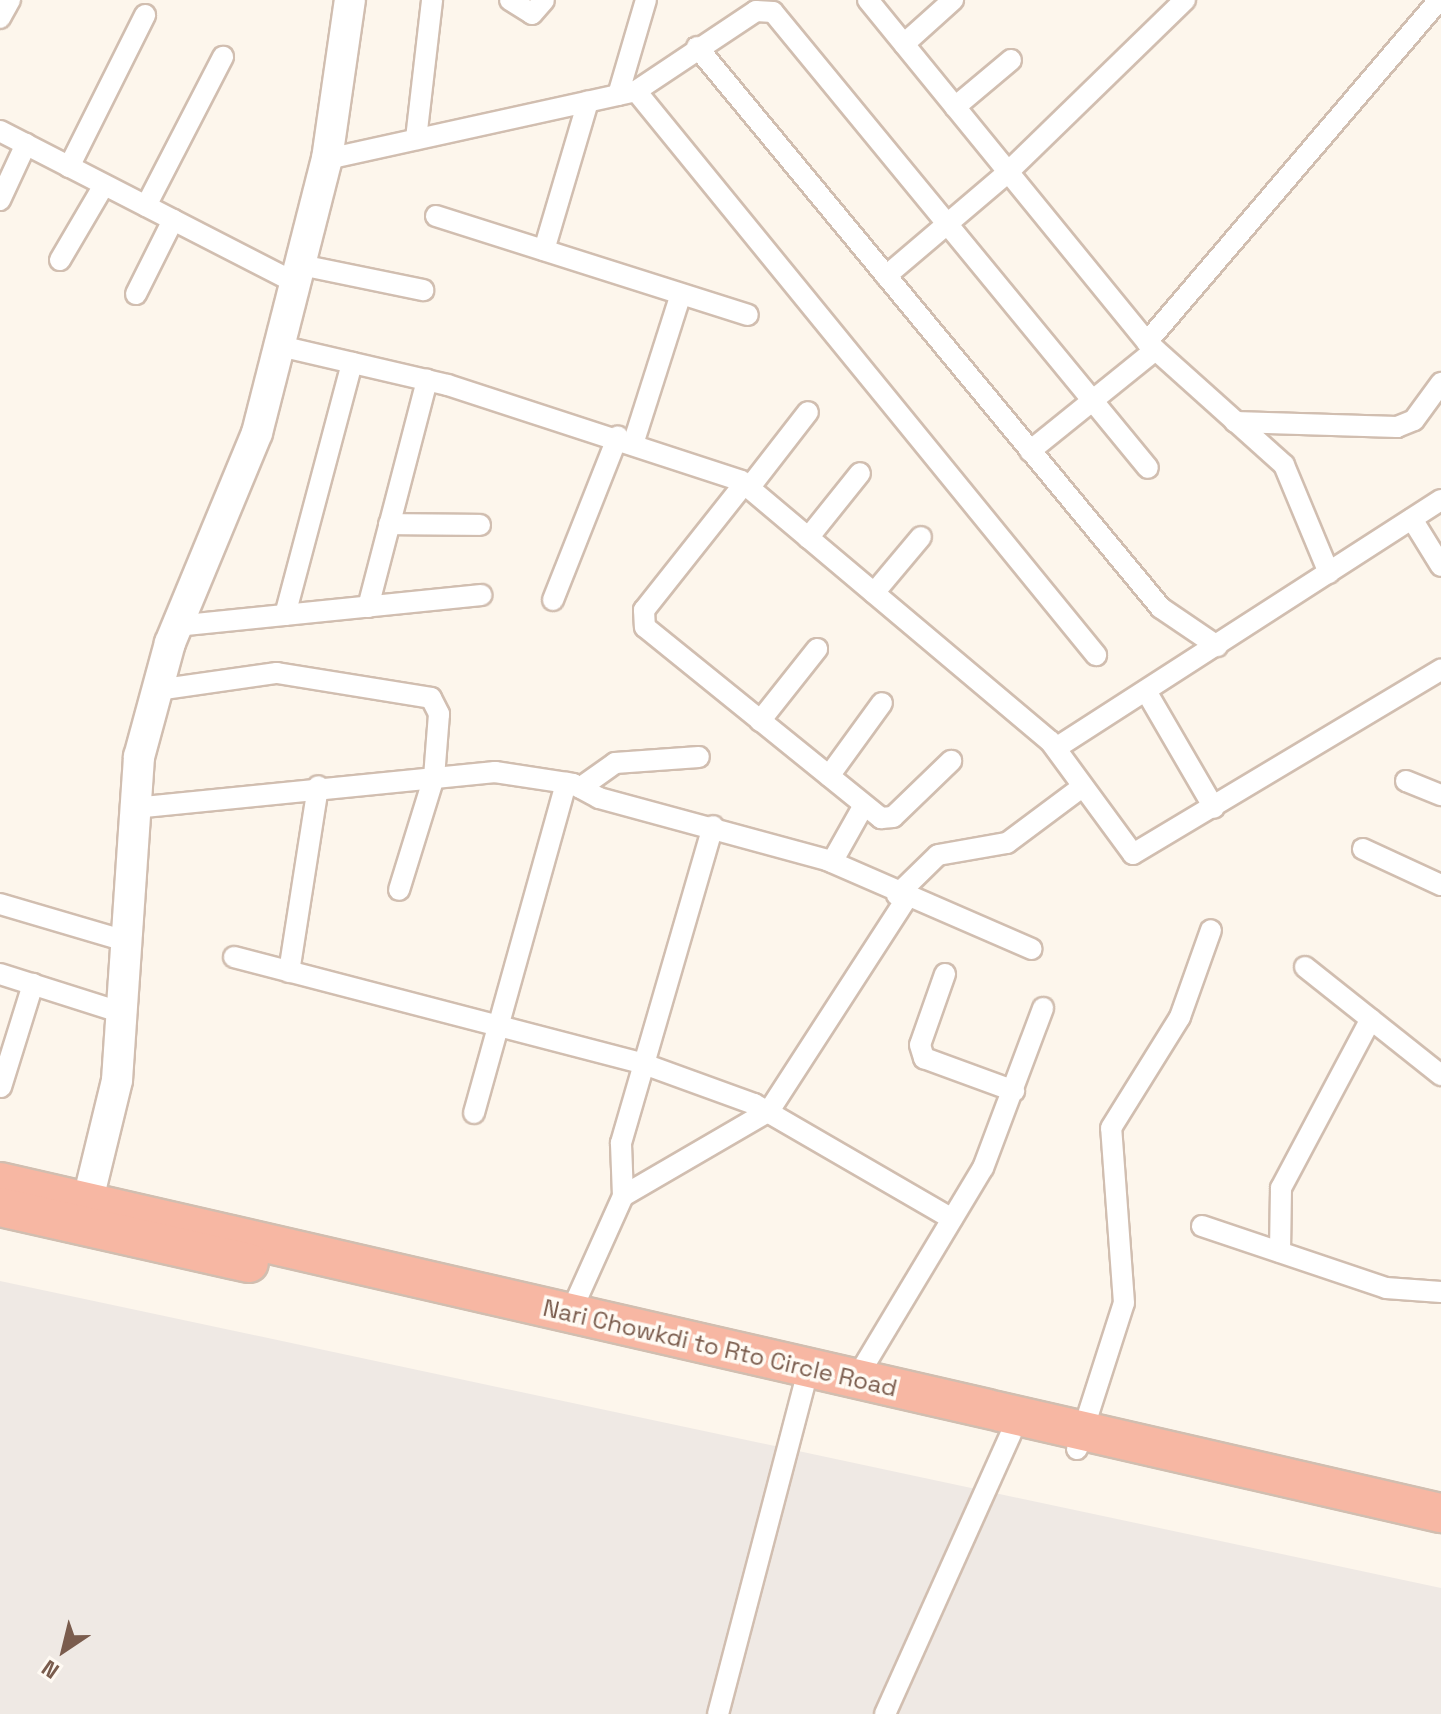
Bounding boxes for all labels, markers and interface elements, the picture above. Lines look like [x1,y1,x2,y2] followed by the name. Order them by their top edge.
[540,1293,900,1403] street label: Nari Chowkdi to Rto Circle Road
[24,1610,104,1690] north arrow
[36,1654,64,1685] text: N

